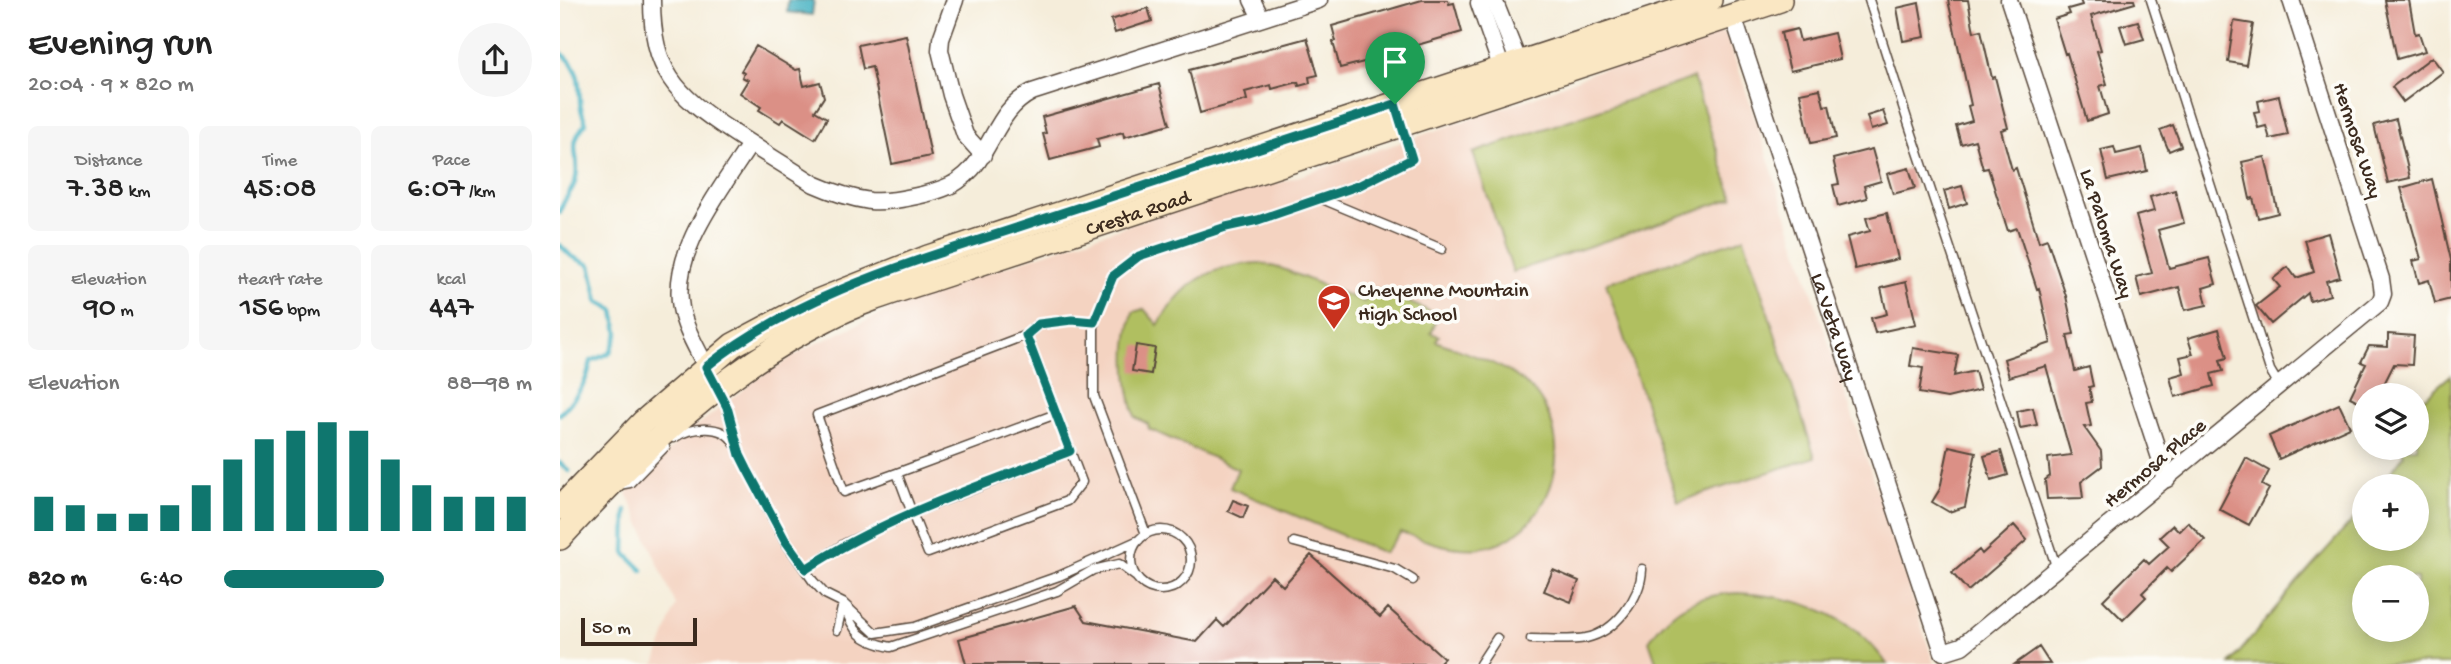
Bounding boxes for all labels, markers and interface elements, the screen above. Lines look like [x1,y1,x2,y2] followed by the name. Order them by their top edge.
[458,23,532,97] button: share
[28,24,212,68] text: Evening run
[1365,32,1425,104] pin
[1376,43,1414,81] icon: arrive
[28,72,194,99] text: 20:04 · 9 × 820 m
[2325,80,2386,202] street label: Hermosa Way
[75,150,142,173] text: Distance
[263,150,297,173] text: Time
[433,150,470,173] text: Pace
[2072,166,2137,302] street label: La Paloma Way
[67,173,124,208] text: 7.38
[244,173,316,208] text: 45:08
[407,173,464,208] text: 6:07
[124,181,150,204] text: km
[464,181,495,204] text: /km
[1083,186,1196,244] street label: Cresta Road
[71,269,146,292] text: Elevation
[237,269,323,292] text: Heart rate
[436,269,466,292] text: kcal
[1803,271,1862,385] street label: La Veta Way
[1358,280,1529,329] place label: Cheyenne Mountain High School
[1315,282,1353,331] school or university icon: Cheyenne Mountain High School
[84,292,116,327] text: 90
[240,292,283,327] text: 156
[429,292,473,327] text: 447
[116,300,134,323] text: m
[283,300,320,323] text: bpm
[28,371,119,398] text: Elevation
[447,371,532,398] text: 88–98 m
[2352,383,2429,642] map controls
[2352,383,2429,460] button: layers
[2100,414,2214,515] street label: Hermosa Place
[2352,474,2429,551] button: +
[2352,565,2429,642] button: −
[28,566,87,593] text: 820 m
[140,566,183,593] text: 6:40
[581,615,696,647] scale bar
[592,618,631,641] text: 50 m

